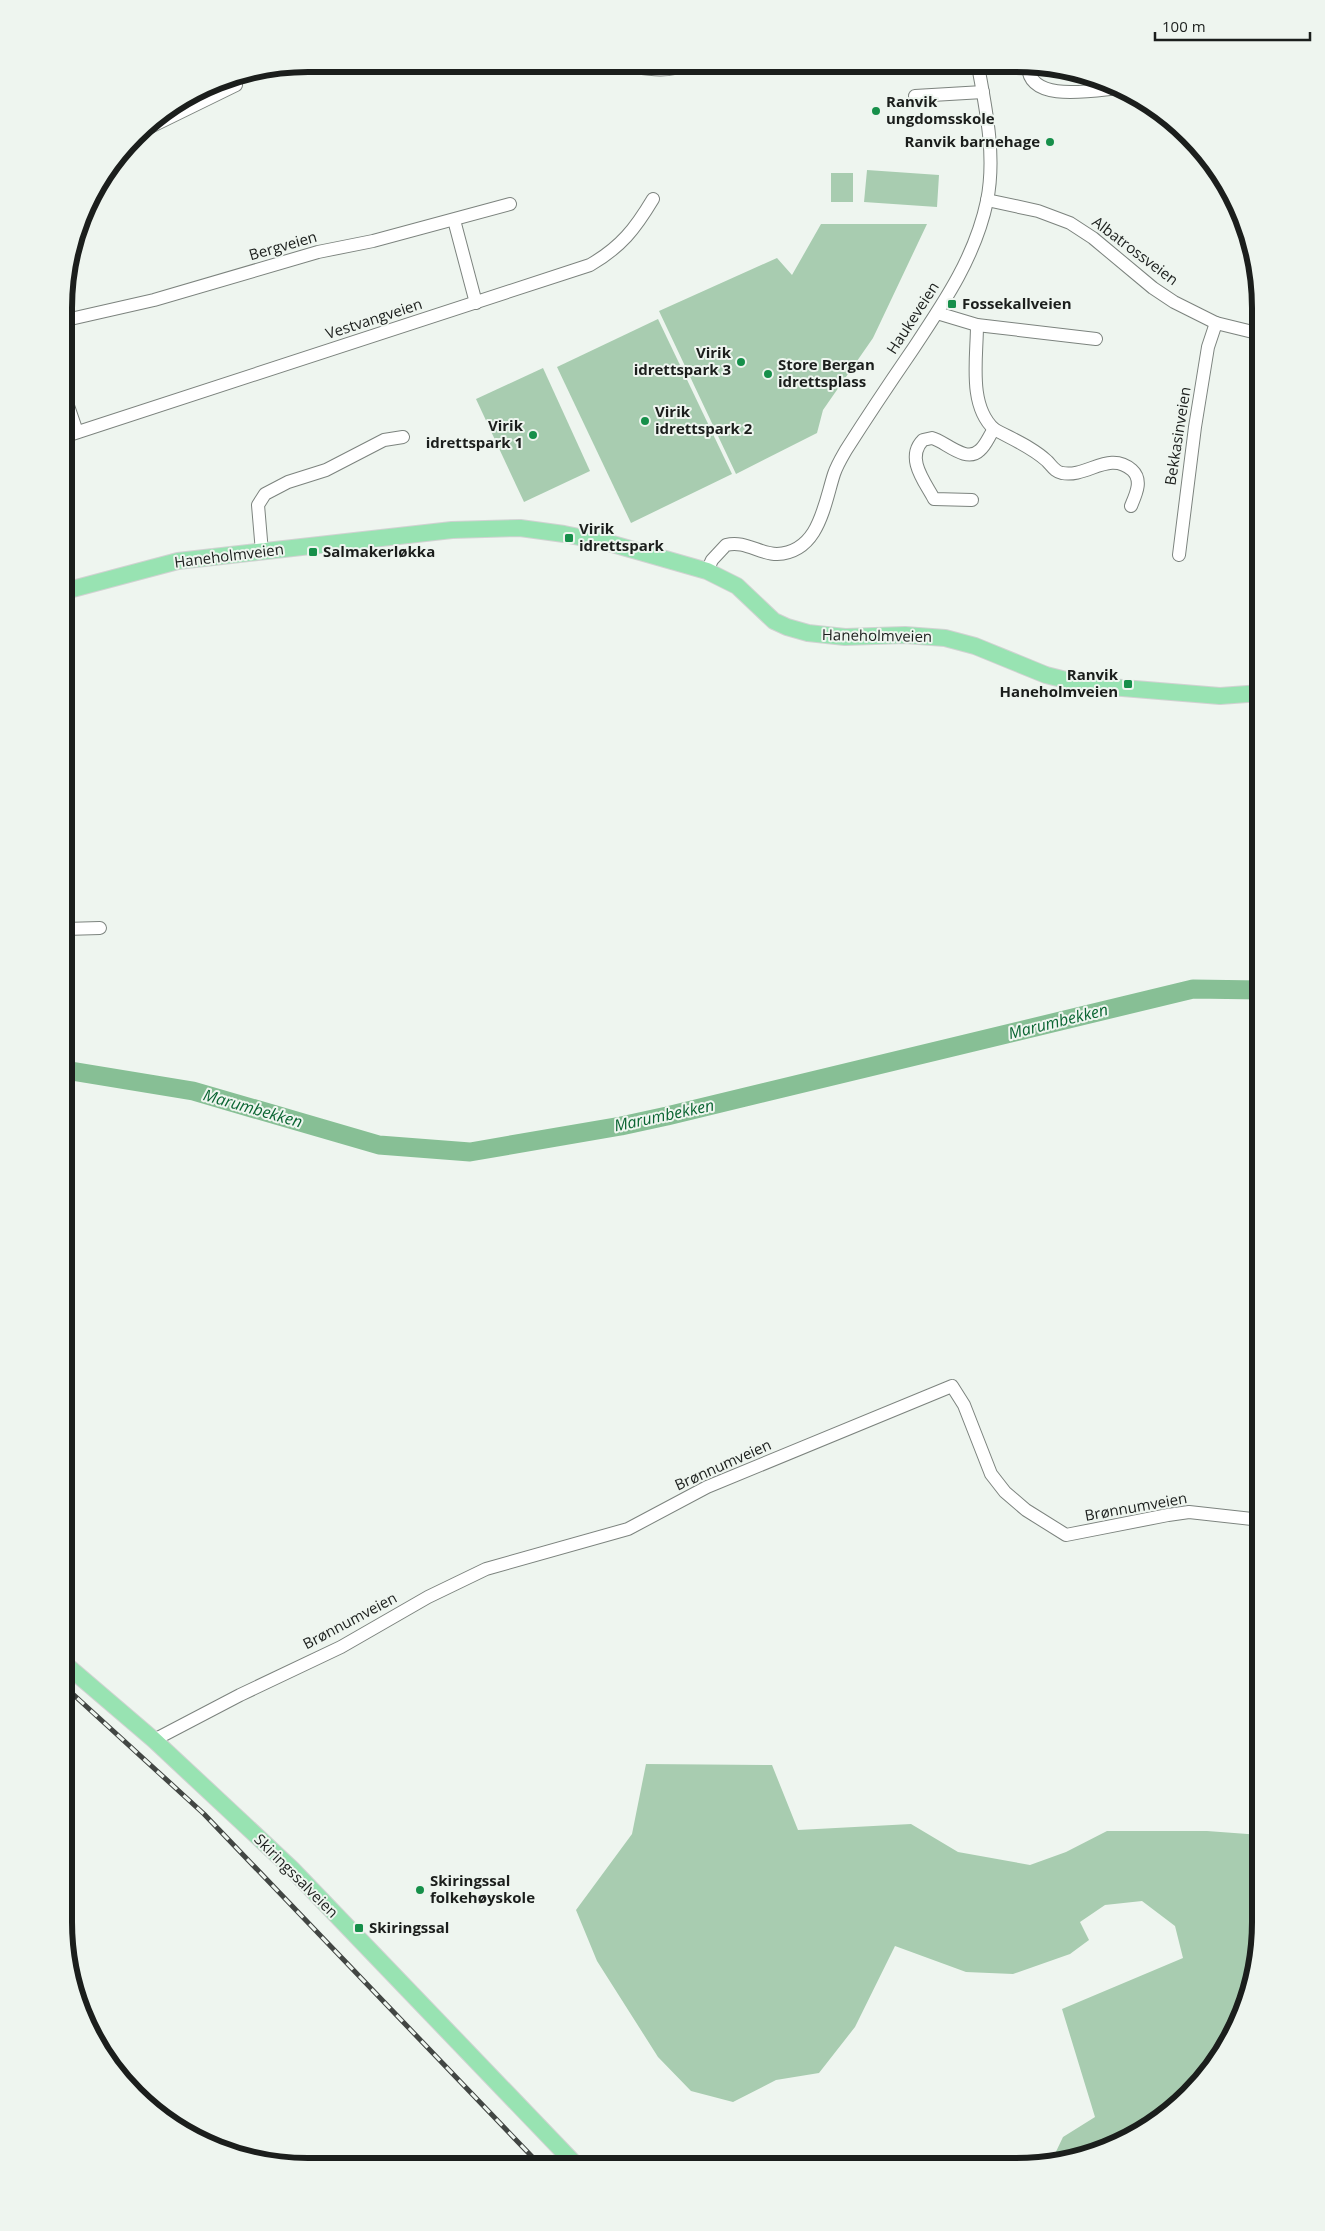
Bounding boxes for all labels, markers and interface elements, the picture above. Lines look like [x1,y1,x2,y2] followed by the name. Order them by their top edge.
[1155,10,1310,42] scale bar
[1162,16,1206,36] text: 100 m
[886,91,995,128] place label: Ranvik ungdomsskole
[870,105,882,117] marker: Ranvik ungdomsskole
[905,131,1040,151] place label: Ranvik barnehage
[1044,136,1056,148] marker: Ranvik barnehage
[1088,211,1183,289] street label: Albatrossveien
[246,226,319,264] street label: Bergveien
[881,278,943,357] street label: Haukeveien
[323,293,425,343] street label: Vestvangveien
[962,293,1072,313] place label: Fossekallveien
[946,298,958,310] marker: Fossekallveien
[634,342,732,379] place label: Virik idrettspark 3
[778,354,875,391] place label: Store Bergan idrettsplass
[735,356,747,368] marker: Virik idrettspark 3
[762,368,774,380] marker: Store Bergan idrettsplass
[1159,385,1195,487] street label: Bekkasinveien
[655,401,753,438] place label: Virik idrettspark 2
[426,415,524,452] place label: Virik idrettspark 1
[639,415,651,427] marker: Virik idrettspark 2
[527,429,539,441] marker: Virik idrettspark 1
[579,518,665,555] place label: Virik idrettspark
[563,532,575,544] marker: Virik idrettspark
[173,538,285,572] street label: Haneholmveien
[323,541,435,561] place label: Salmakerløkka
[307,546,319,558] marker: Salmakerløkka
[822,624,932,646] street label: Haneholmveien
[1000,664,1119,701] place label: Ranvik Haneholmveien
[1122,678,1134,690] marker: Ranvik Haneholmveien
[1006,998,1110,1044] water label: Marumbekken
[201,1083,305,1133] water label: Marumbekken
[612,1094,716,1136] water label: Marumbekken
[671,1434,774,1494] street label: Brønnumveien
[1083,1487,1189,1525] street label: Brønnumveien
[299,1587,400,1653] street label: Brønnumveien
[250,1829,343,1922] street label: Skiringssalveien
[430,1870,535,1907] place label: Skiringssal folkehøyskole
[414,1884,426,1896] marker: Skiringssal folkehøyskole
[369,1917,449,1937] place label: Skiringssal
[353,1922,365,1934] marker: Skiringssal

